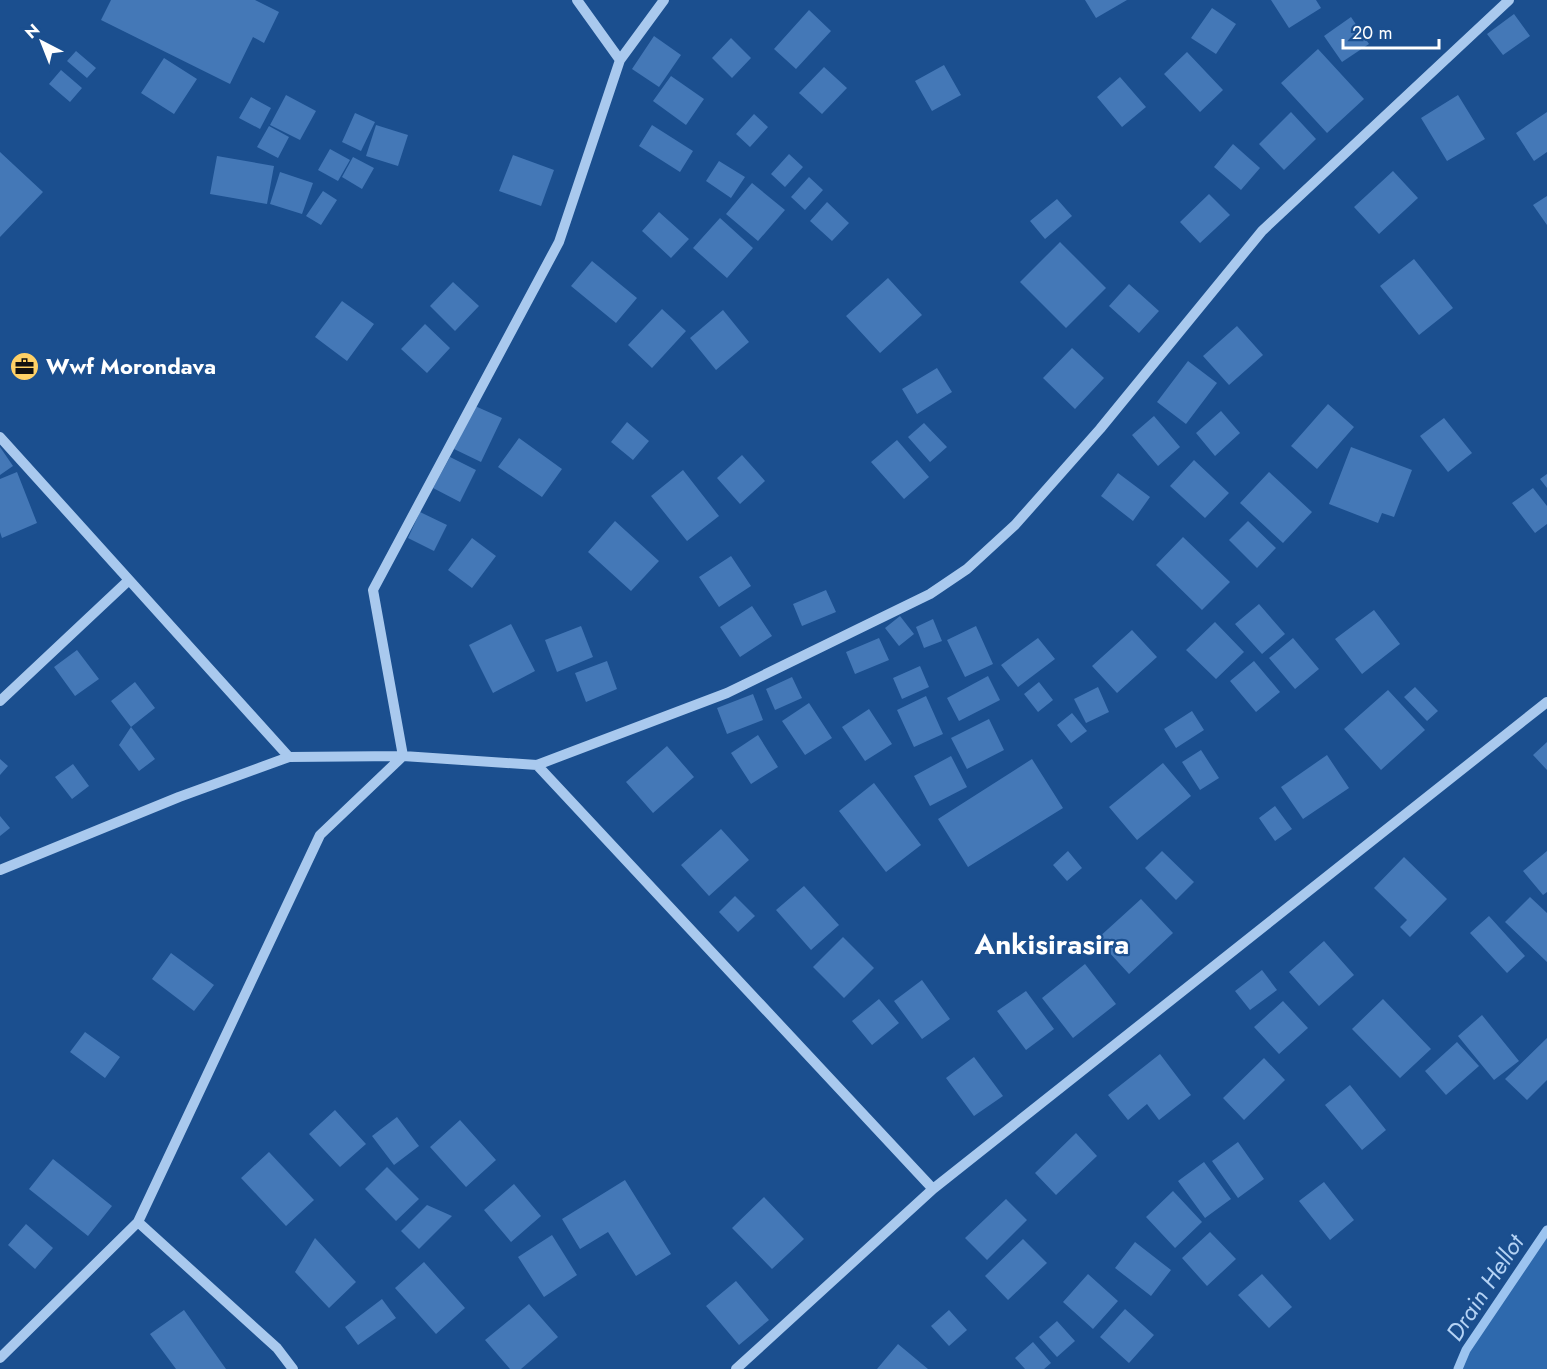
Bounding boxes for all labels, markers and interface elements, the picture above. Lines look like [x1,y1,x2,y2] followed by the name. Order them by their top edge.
[12,12,72,72] north arrow
[1343,12,1439,50] scale bar
[20,18,45,44] text: N
[1352,20,1392,46] text: 20 m
[9,350,41,382] office icon: Wwf Morondava
[46,350,216,382] place label: Wwf Morondava
[974,924,1129,965] district label: Ankisirasira
[1437,1227,1533,1348] water label: Drain Hellot

